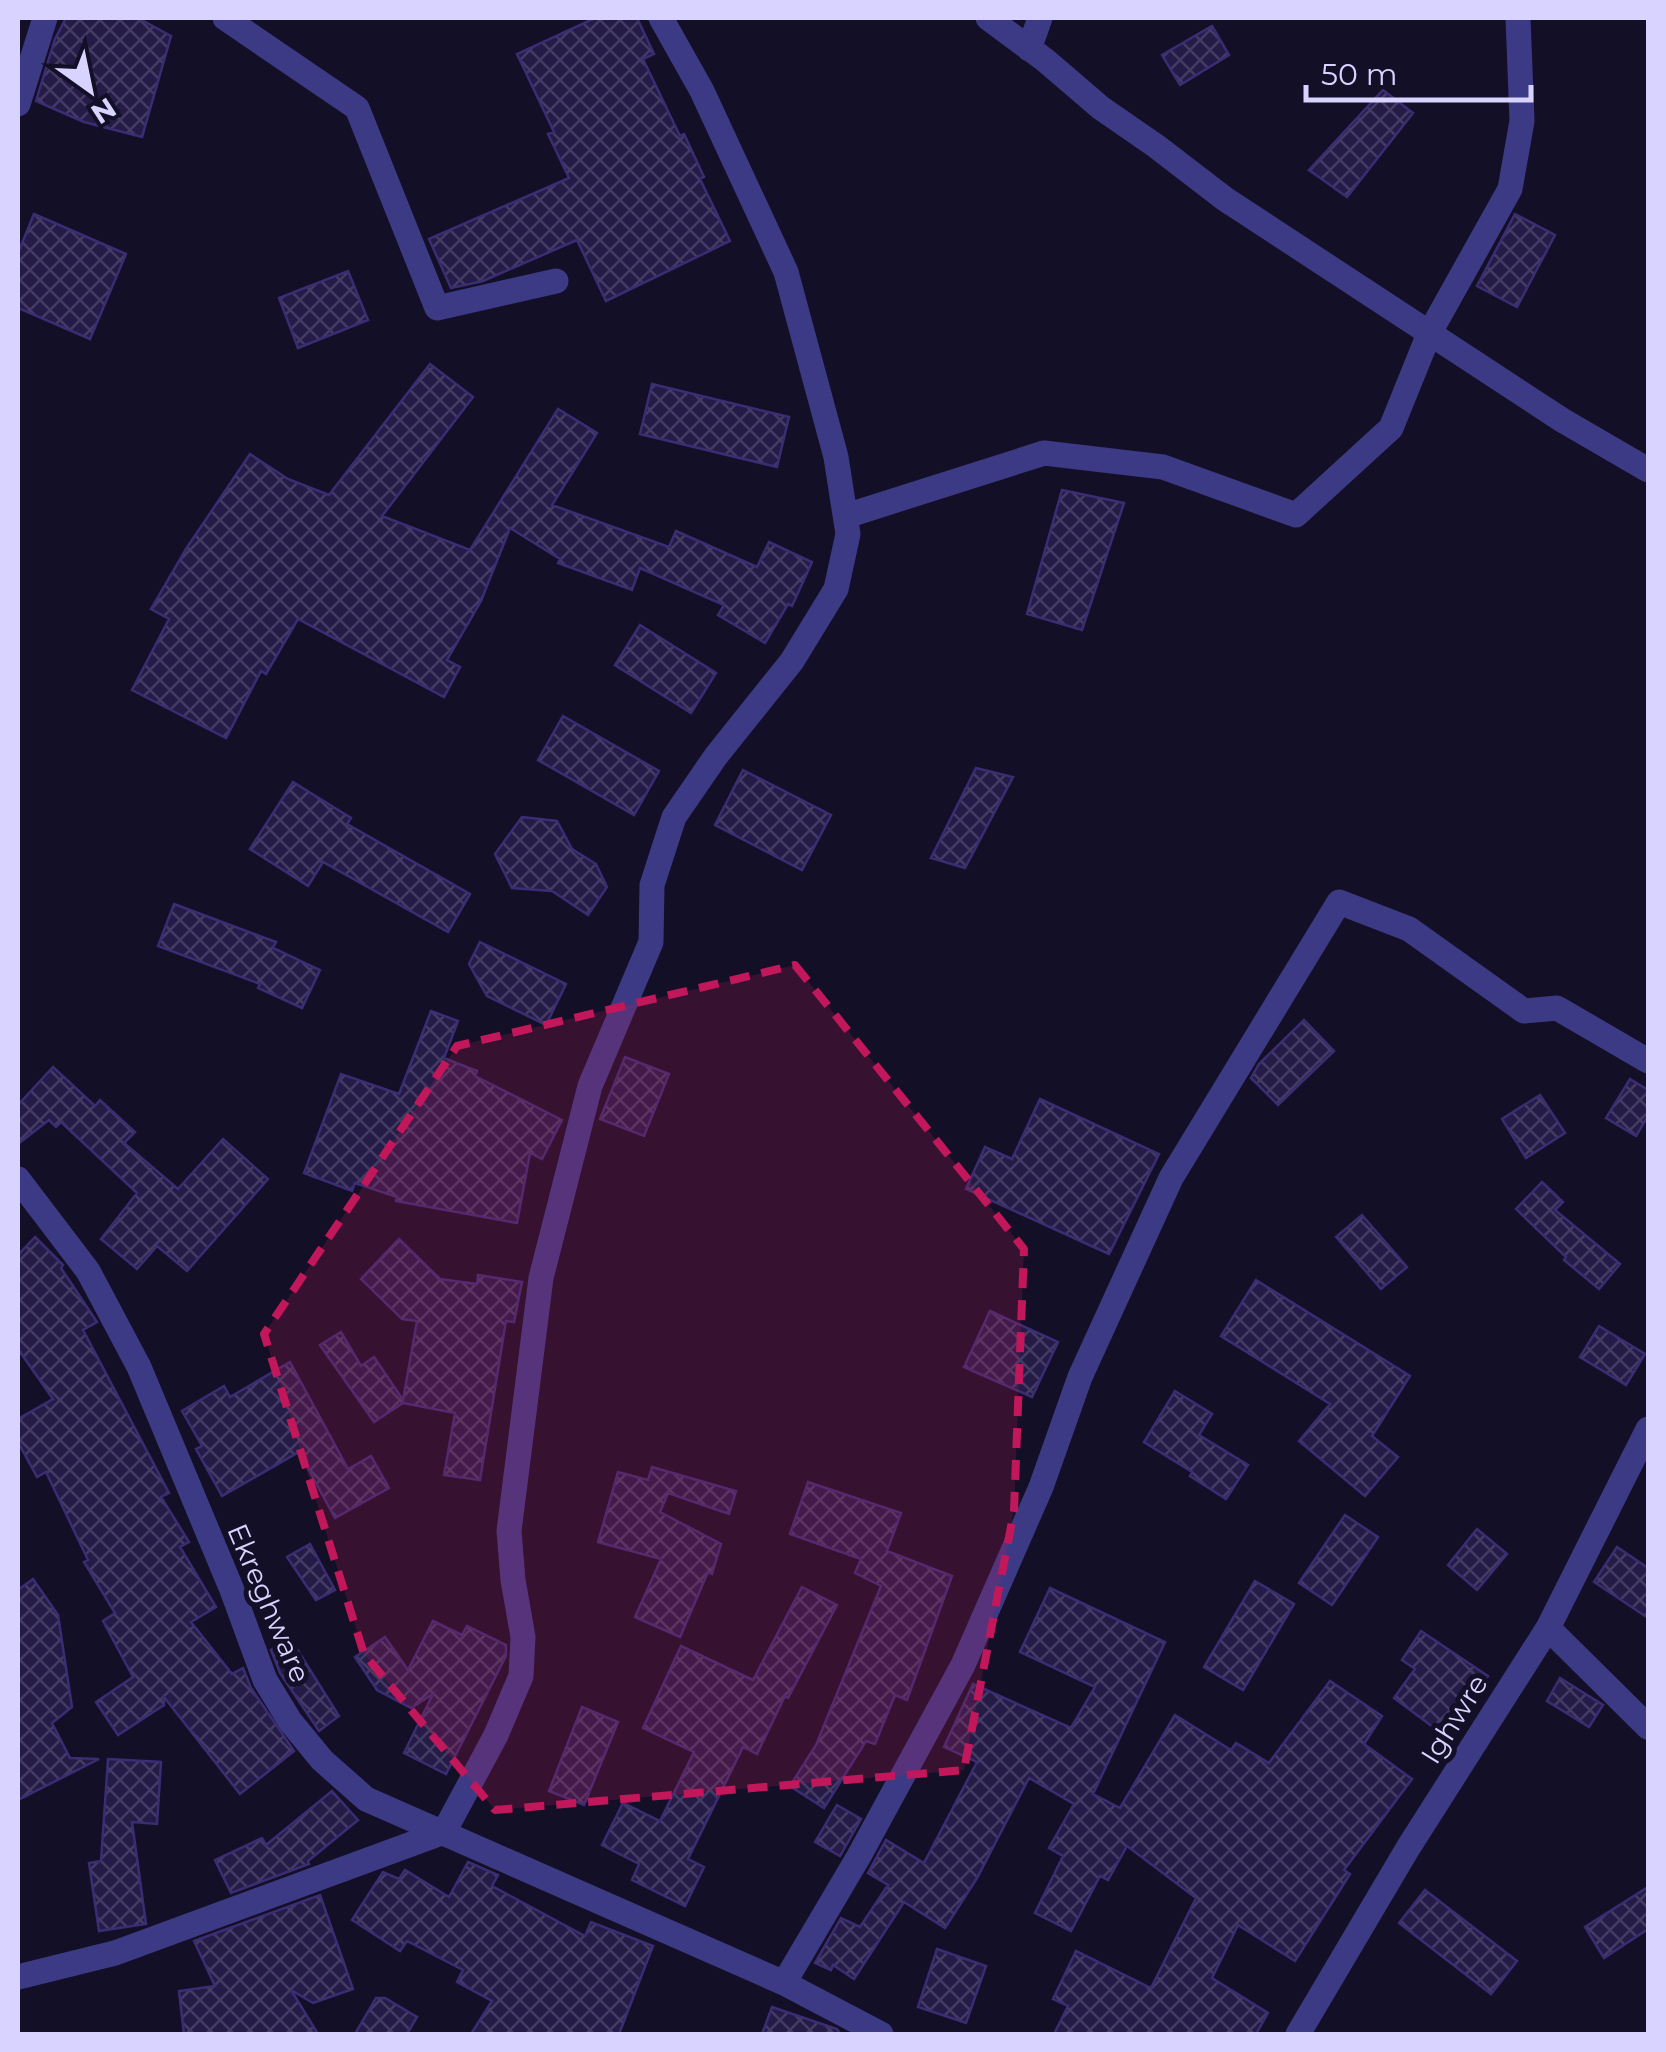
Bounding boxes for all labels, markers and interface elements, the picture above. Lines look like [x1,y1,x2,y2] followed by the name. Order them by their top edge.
[40,40,140,140] north arrow
[1306,40,1531,102] scale bar
[1321,56,1398,93] text: 50 m
[85,91,122,131] text: N
[220,1518,318,1688] street label: Ekreghware
[1413,1668,1495,1770] street label: Ighwre

